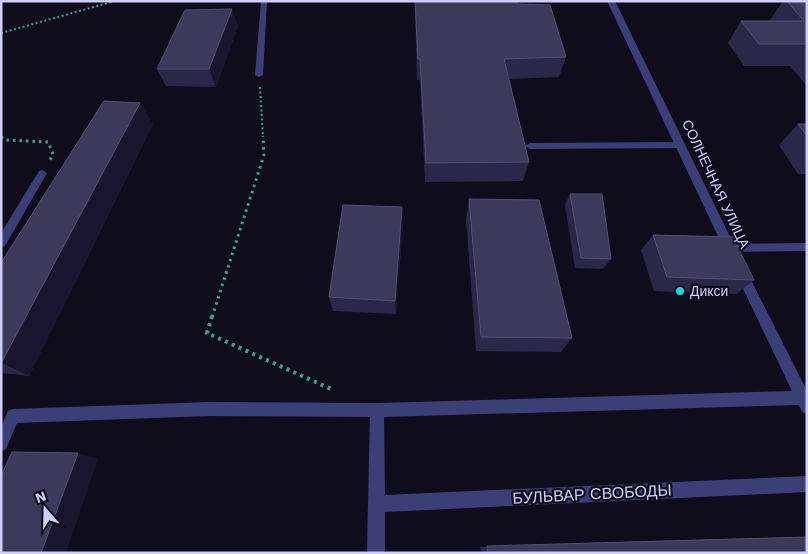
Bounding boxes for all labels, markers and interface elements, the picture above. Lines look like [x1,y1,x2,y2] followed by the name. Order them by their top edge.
[679,117,753,252] street label: СОЛНЕЧНАЯ УЛИЦА
[690,283,728,299] place label: Дикси
[674,285,686,297] marker: Дикси
[512,480,672,508] street label: БУЛЬВАР СВОБОДЫ
[20,484,70,534] north arrow
[33,487,48,506] text: N

